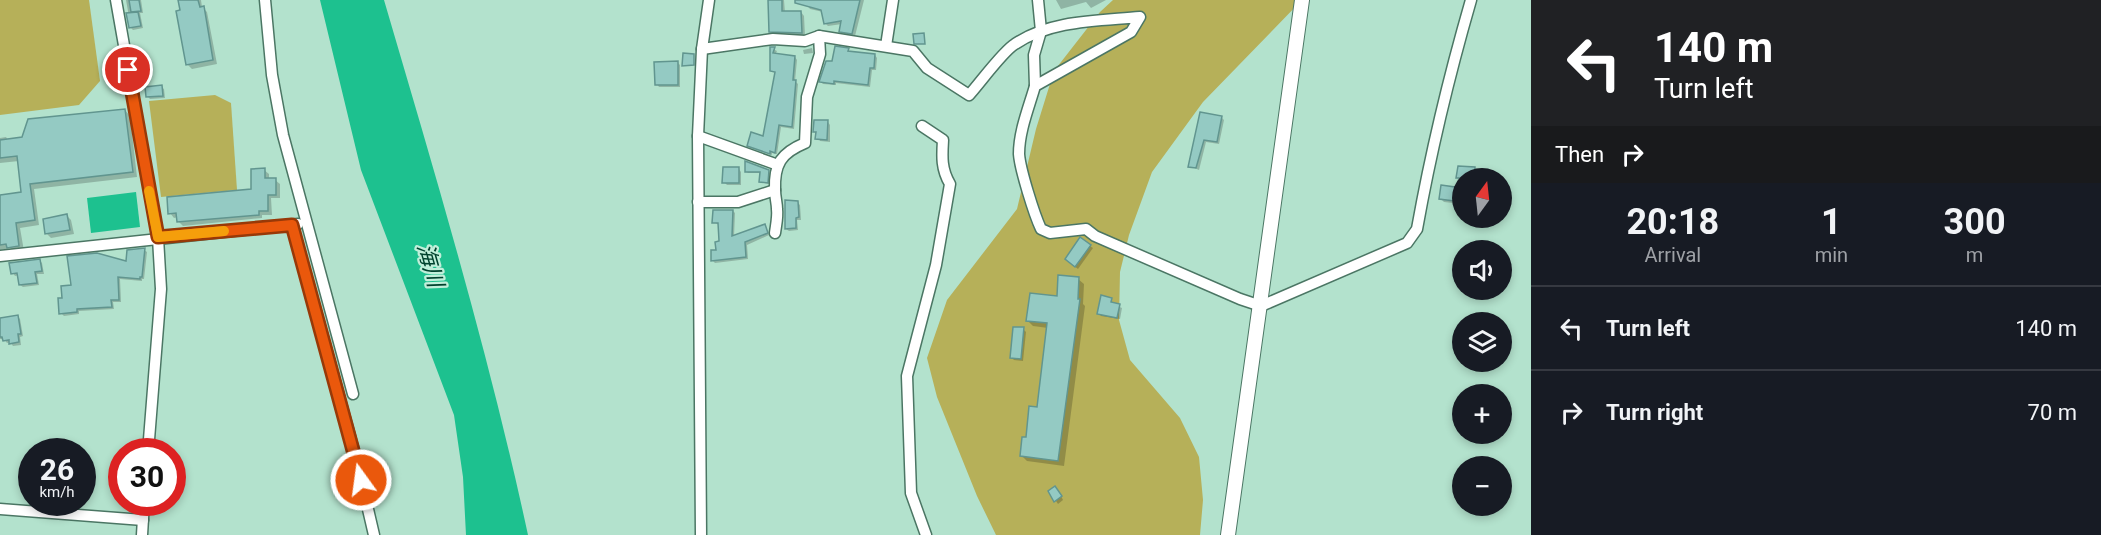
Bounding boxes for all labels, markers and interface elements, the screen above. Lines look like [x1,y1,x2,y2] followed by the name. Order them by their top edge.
[1654,23,1773,72] text: 140 m
[1555,24,1633,102] icon: left
[102,44,153,95] pin
[111,53,144,86] icon: arrive
[1654,73,1754,105] text: Turn left
[1616,138,1649,171] icon: right
[1555,142,1604,167] text: Then
[1452,168,1512,228] north arrow
[1452,168,1512,516] map controls
[1626,201,1719,243] text: 20:18
[1821,201,1842,243] text: 1
[1944,201,2006,243] text: 300
[1452,240,1512,300] button: sound
[412,241,449,292] water label: 海川
[1644,243,1701,267] text: Arrival
[1815,243,1848,267] text: min
[1966,243,1983,267] text: m
[1452,312,1512,372] button: layers
[1555,312,1588,345] icon: left
[1606,316,1690,341] text: Turn left
[2015,316,2077,341] text: 140 m
[1452,384,1512,444] button: +
[1555,396,1588,429] icon: right
[1606,400,1703,425] text: Turn right
[2028,400,2077,425] text: 70 m
[108,438,186,516] speed limit sign: 30
[329,448,393,512] position arrow
[40,452,74,487] text: 26
[1452,456,1512,516] button: −
[39,483,75,501] text: km/h

